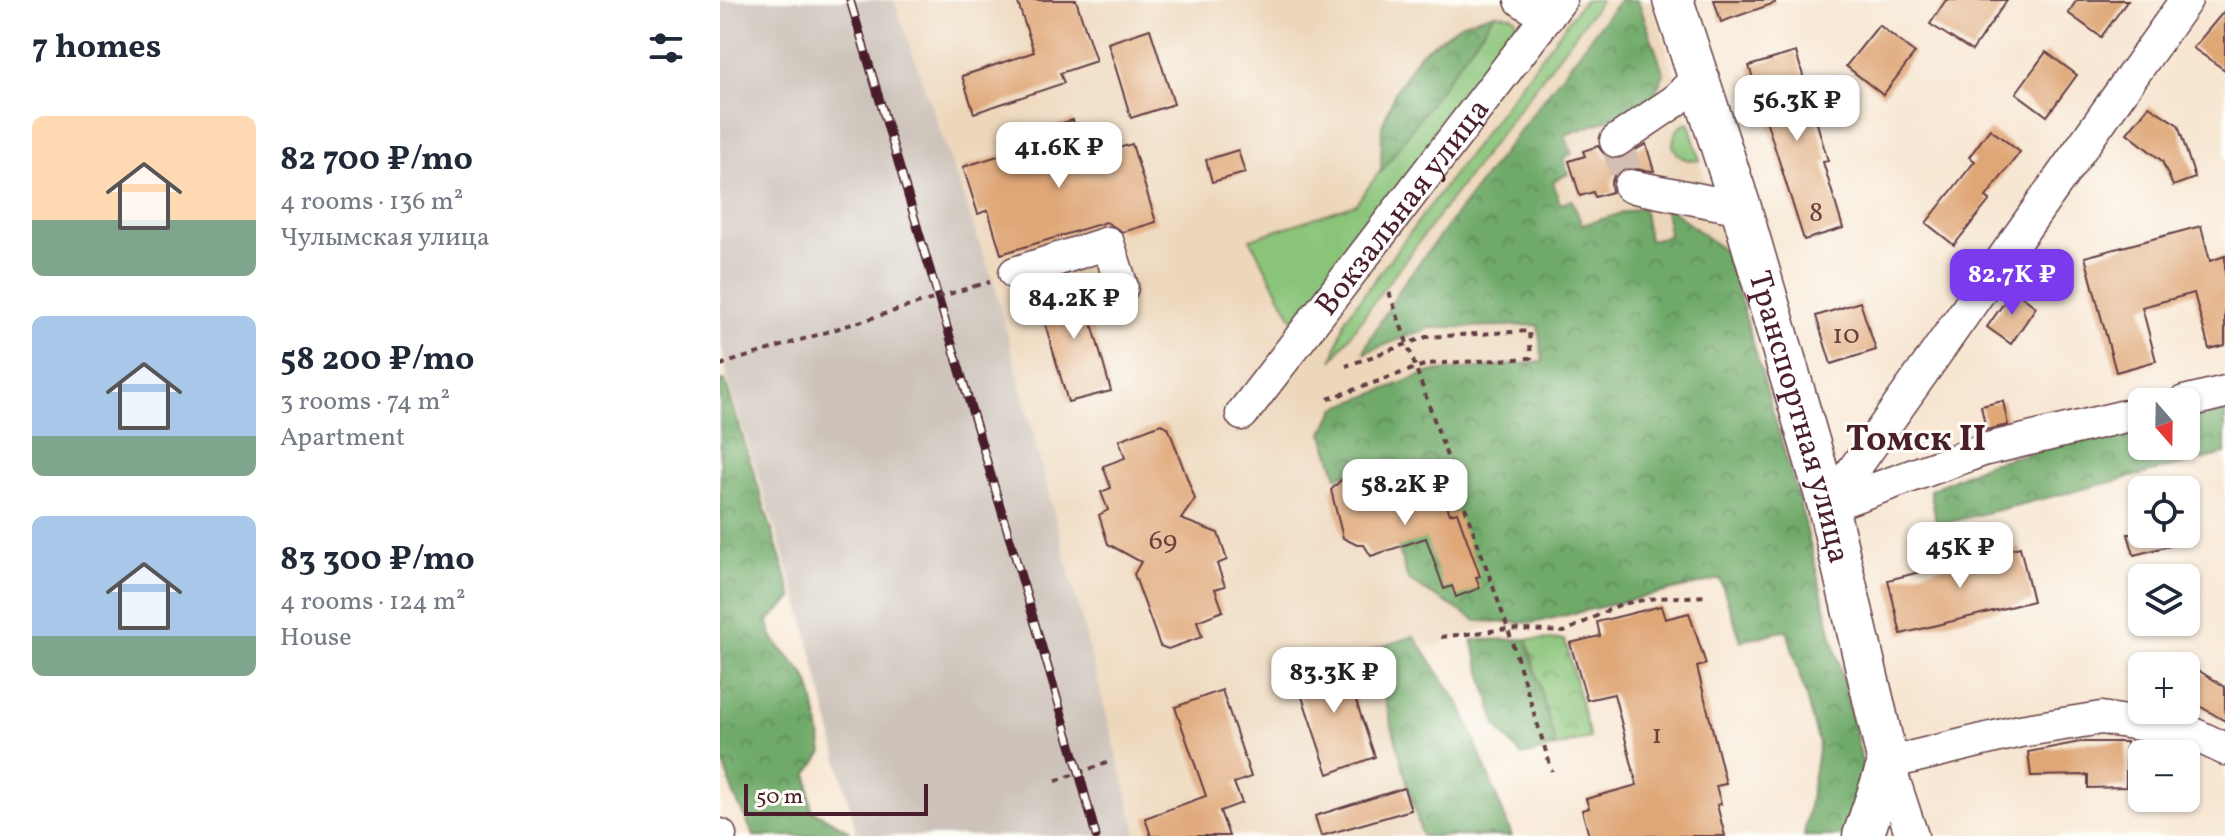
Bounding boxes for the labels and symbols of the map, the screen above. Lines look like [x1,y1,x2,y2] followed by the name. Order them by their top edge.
[1723,75,1871,143] pin: 56.3K ₽
[1306,90,1502,326] street label: Вокзальная улица
[985,122,1133,190] pin: 41.6K ₽
[1809,194,1823,233] house number: 8
[1938,249,2086,317] pin: 82.7K ₽
[1736,266,1860,568] street label: Транспортная улица
[1000,273,1148,341] pin: 84.2K ₽
[1832,316,1860,355] house number: 10
[2128,388,2200,460] north arrow
[1846,416,1986,466] district label: Томск II
[1331,459,1479,527] pin: 58.2K ₽
[1149,522,1177,561] house number: 69
[1904,522,2016,590] pin: 45K ₽
[1260,647,1408,715] pin: 83.3K ₽
[1652,716,1662,755] house number: 1
[744,780,928,816] scale bar

